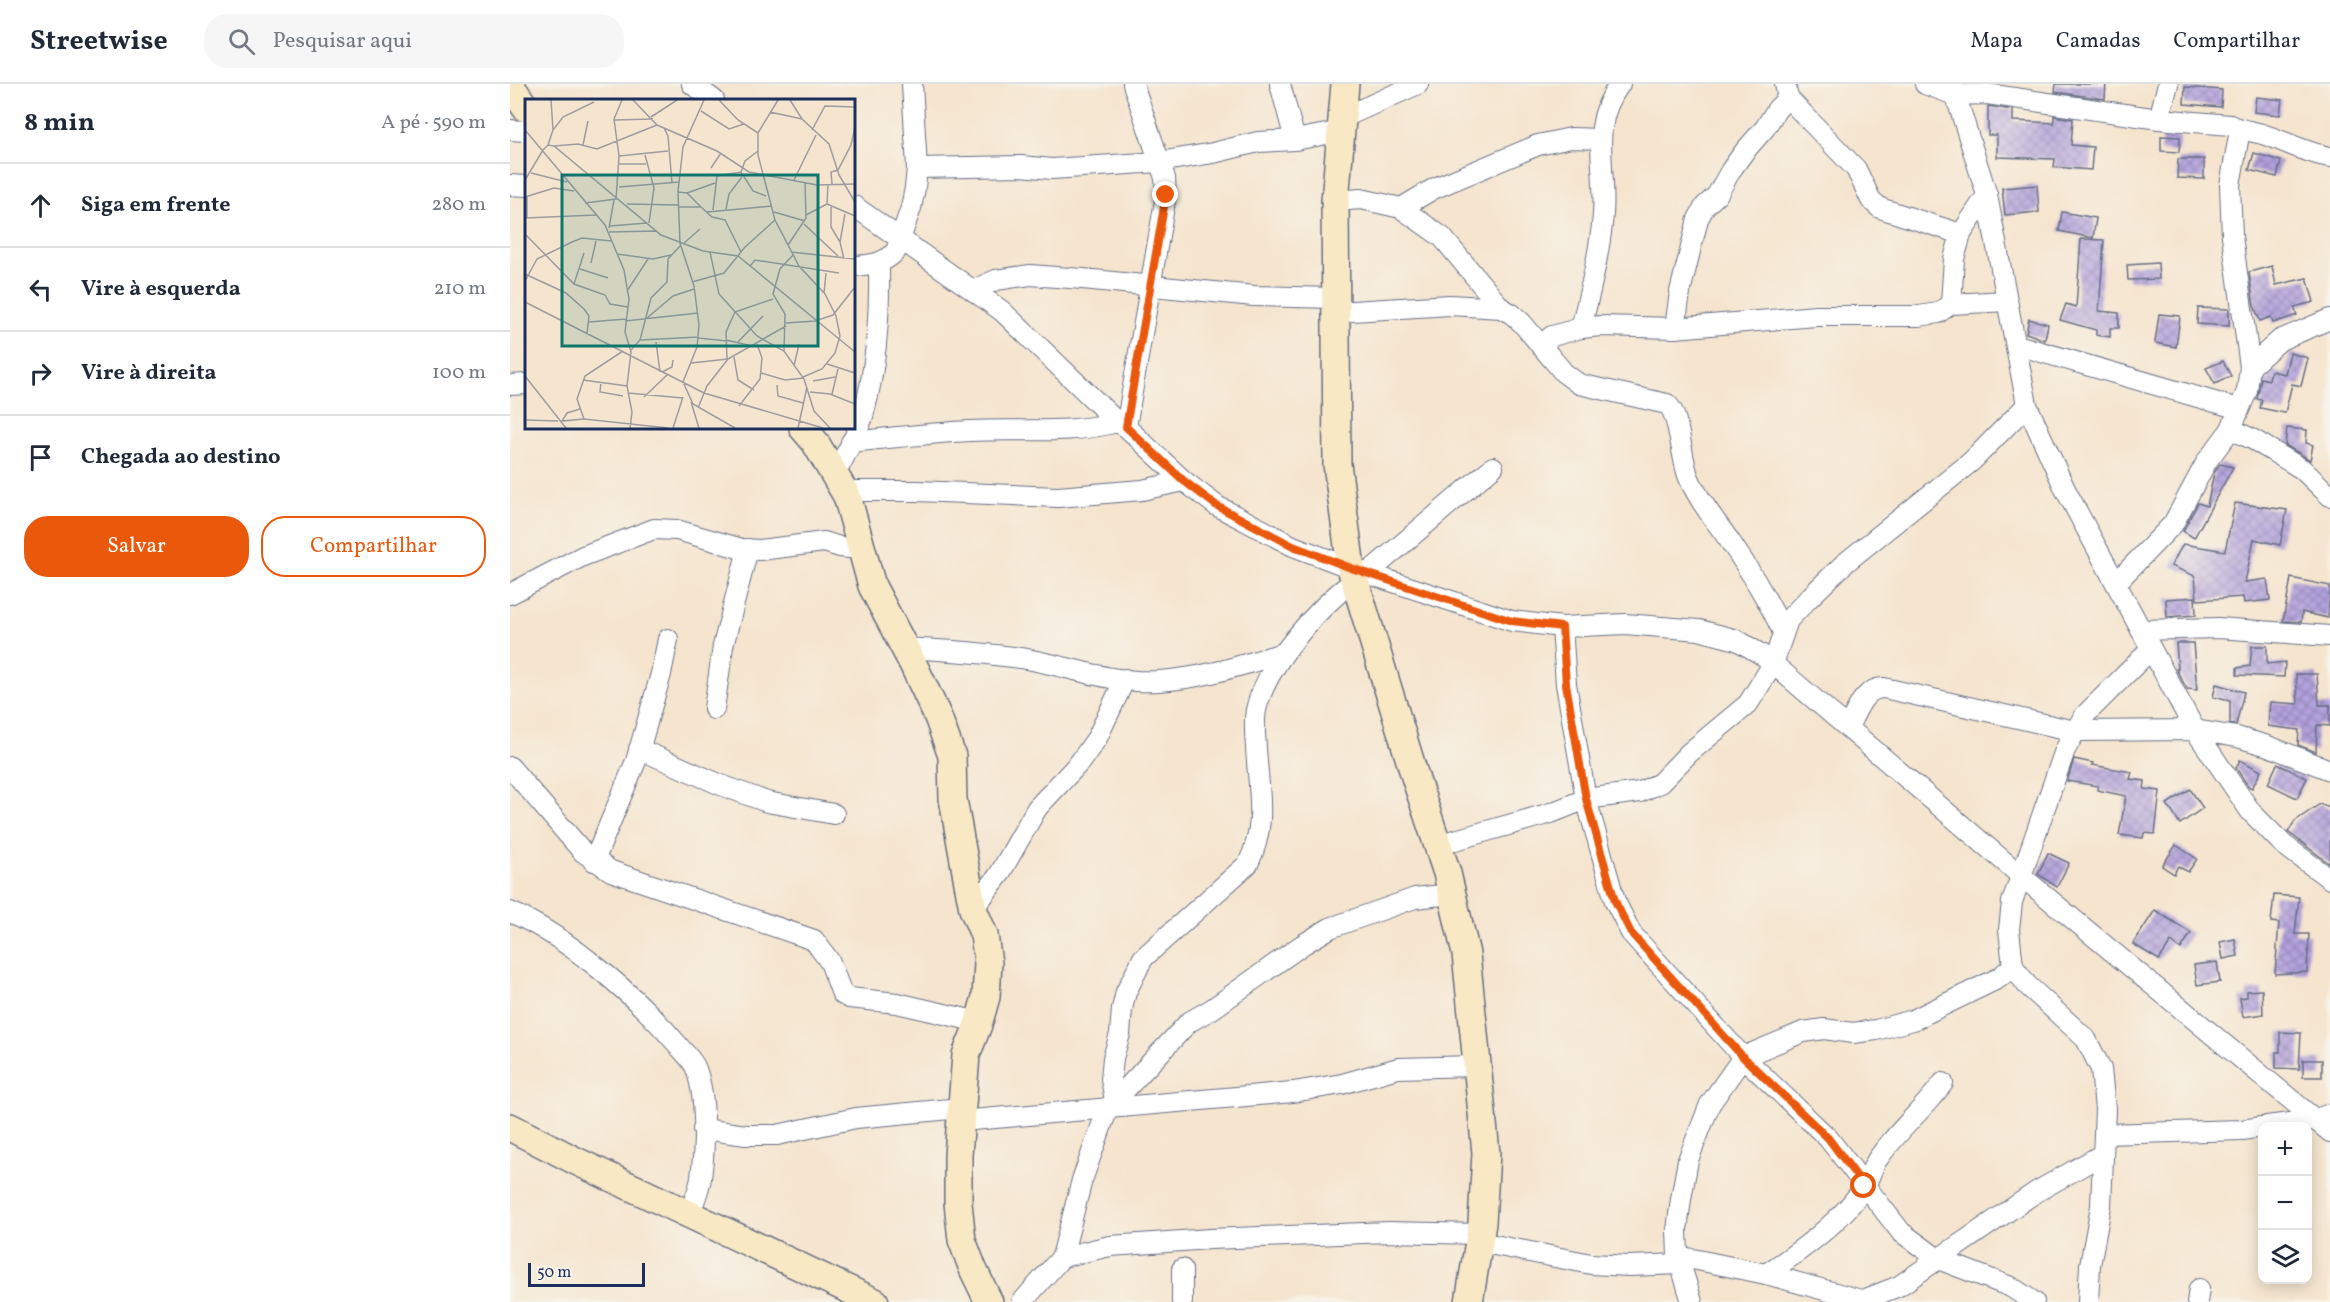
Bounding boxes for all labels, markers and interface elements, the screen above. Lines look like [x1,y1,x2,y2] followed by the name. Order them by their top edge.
[204,14,624,68] search box
[30,22,168,61] text: Streetwise
[225,25,258,58] icon: search
[273,26,412,57] text: Pesquisar aqui
[1970,27,2023,56] text: Mapa
[2056,27,2140,56] text: Camadas
[2173,27,2300,56] text: Compartilhar
[525,99,855,429] inset map
[24,105,95,141] text: 8 min
[381,109,486,137] text: A pé · 590 m
[1152,181,1178,207] route end
[24,189,57,222] icon: ahead
[81,190,231,221] text: Siga em frente
[431,191,486,219] text: 280 m
[24,273,57,306] icon: left
[81,274,241,305] text: Vire à esquerda
[434,275,486,303] text: 210 m
[24,357,57,390] icon: right
[81,358,217,389] text: Vire à direita
[432,359,486,387] text: 100 m
[24,441,57,474] icon: arrive
[81,442,281,473] text: Chegada ao destino
[24,516,249,577] button: Salvar
[261,516,486,577] button: Compartilhar
[2258,1122,2312,1284] map controls
[2258,1122,2312,1176] button: +
[1850,1172,1876,1198] route start
[2258,1176,2312,1230] button: −
[2258,1230,2312,1284] button: layers
[528,1260,645,1288] scale bar
[537,1262,571,1284] text: 50 m

